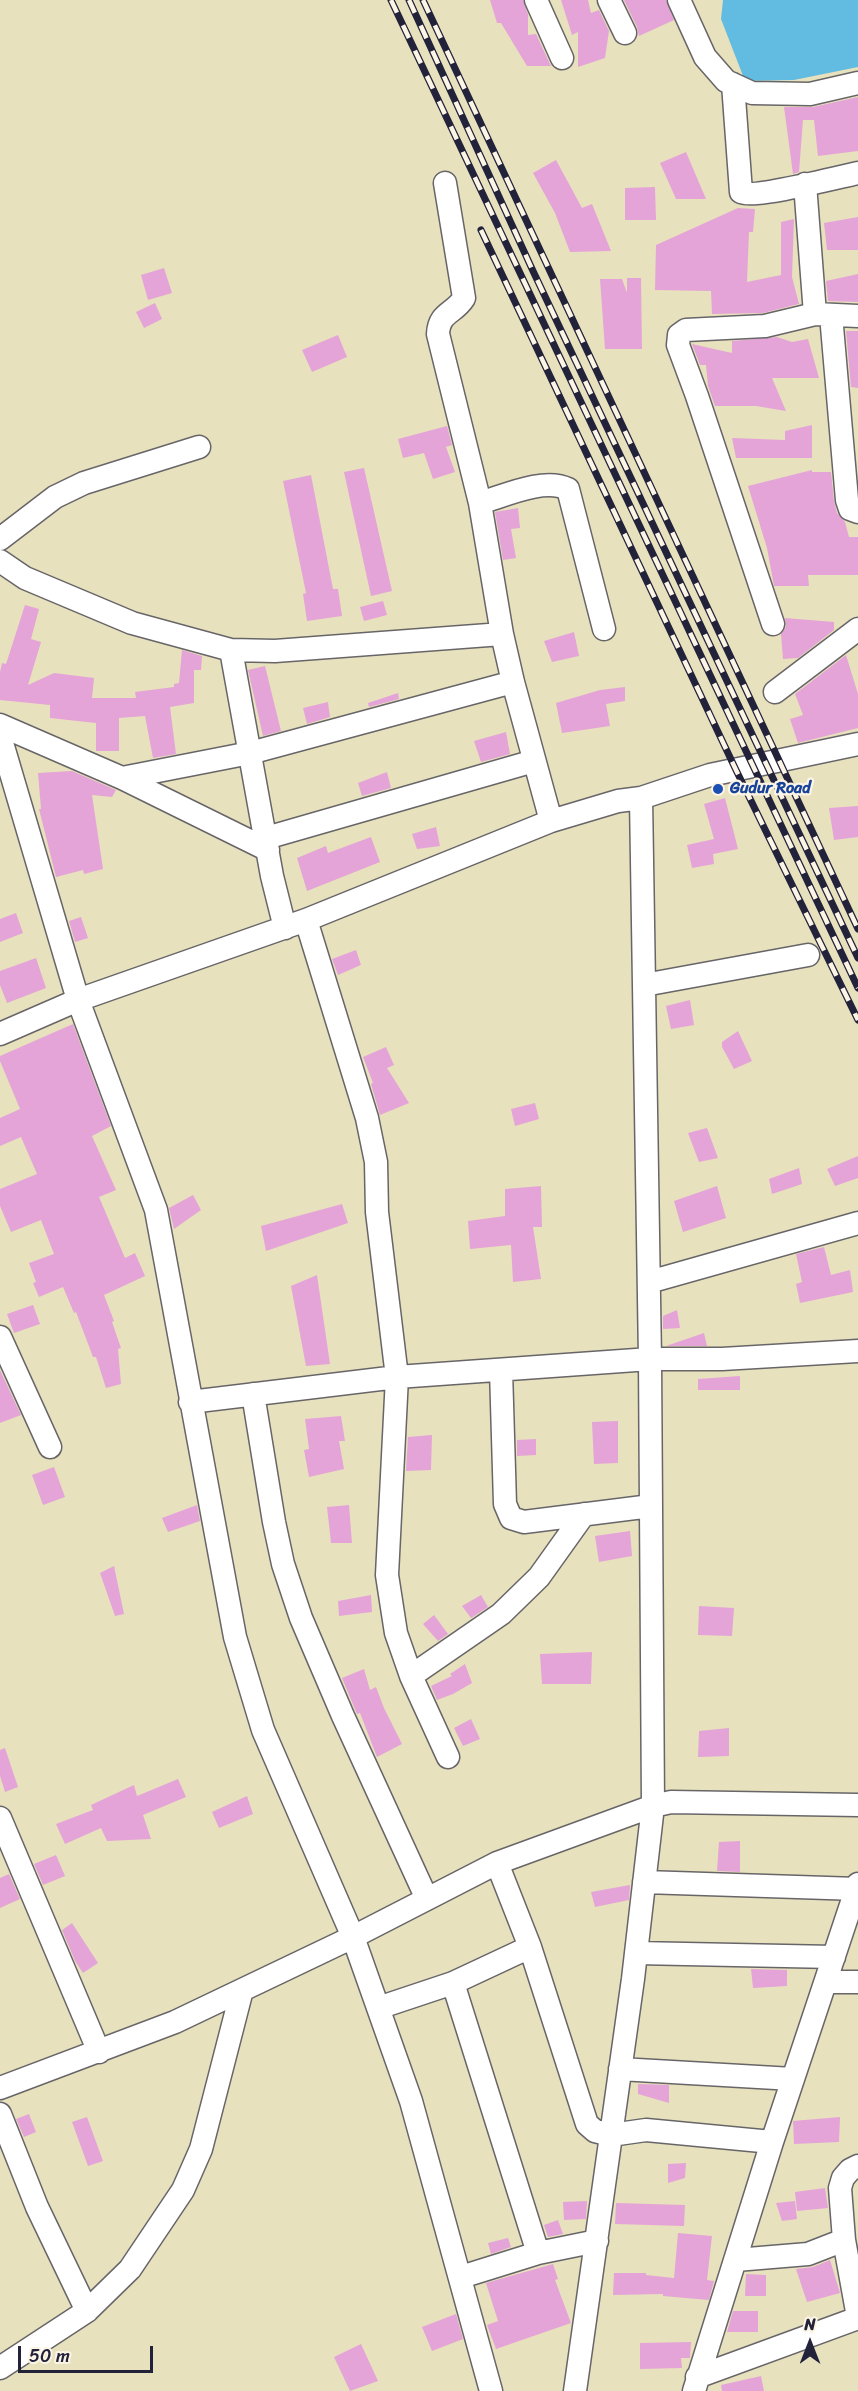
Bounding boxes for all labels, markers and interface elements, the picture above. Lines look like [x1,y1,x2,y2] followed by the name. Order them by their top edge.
[730,779,811,799] place label: Gudur Road
[711,782,725,796] marker: Gudur Road
[804,2310,816,2339] text: N
[780,2313,840,2373] north arrow
[21,2334,156,2372] scale bar
[29,2340,70,2372] text: 50 m

